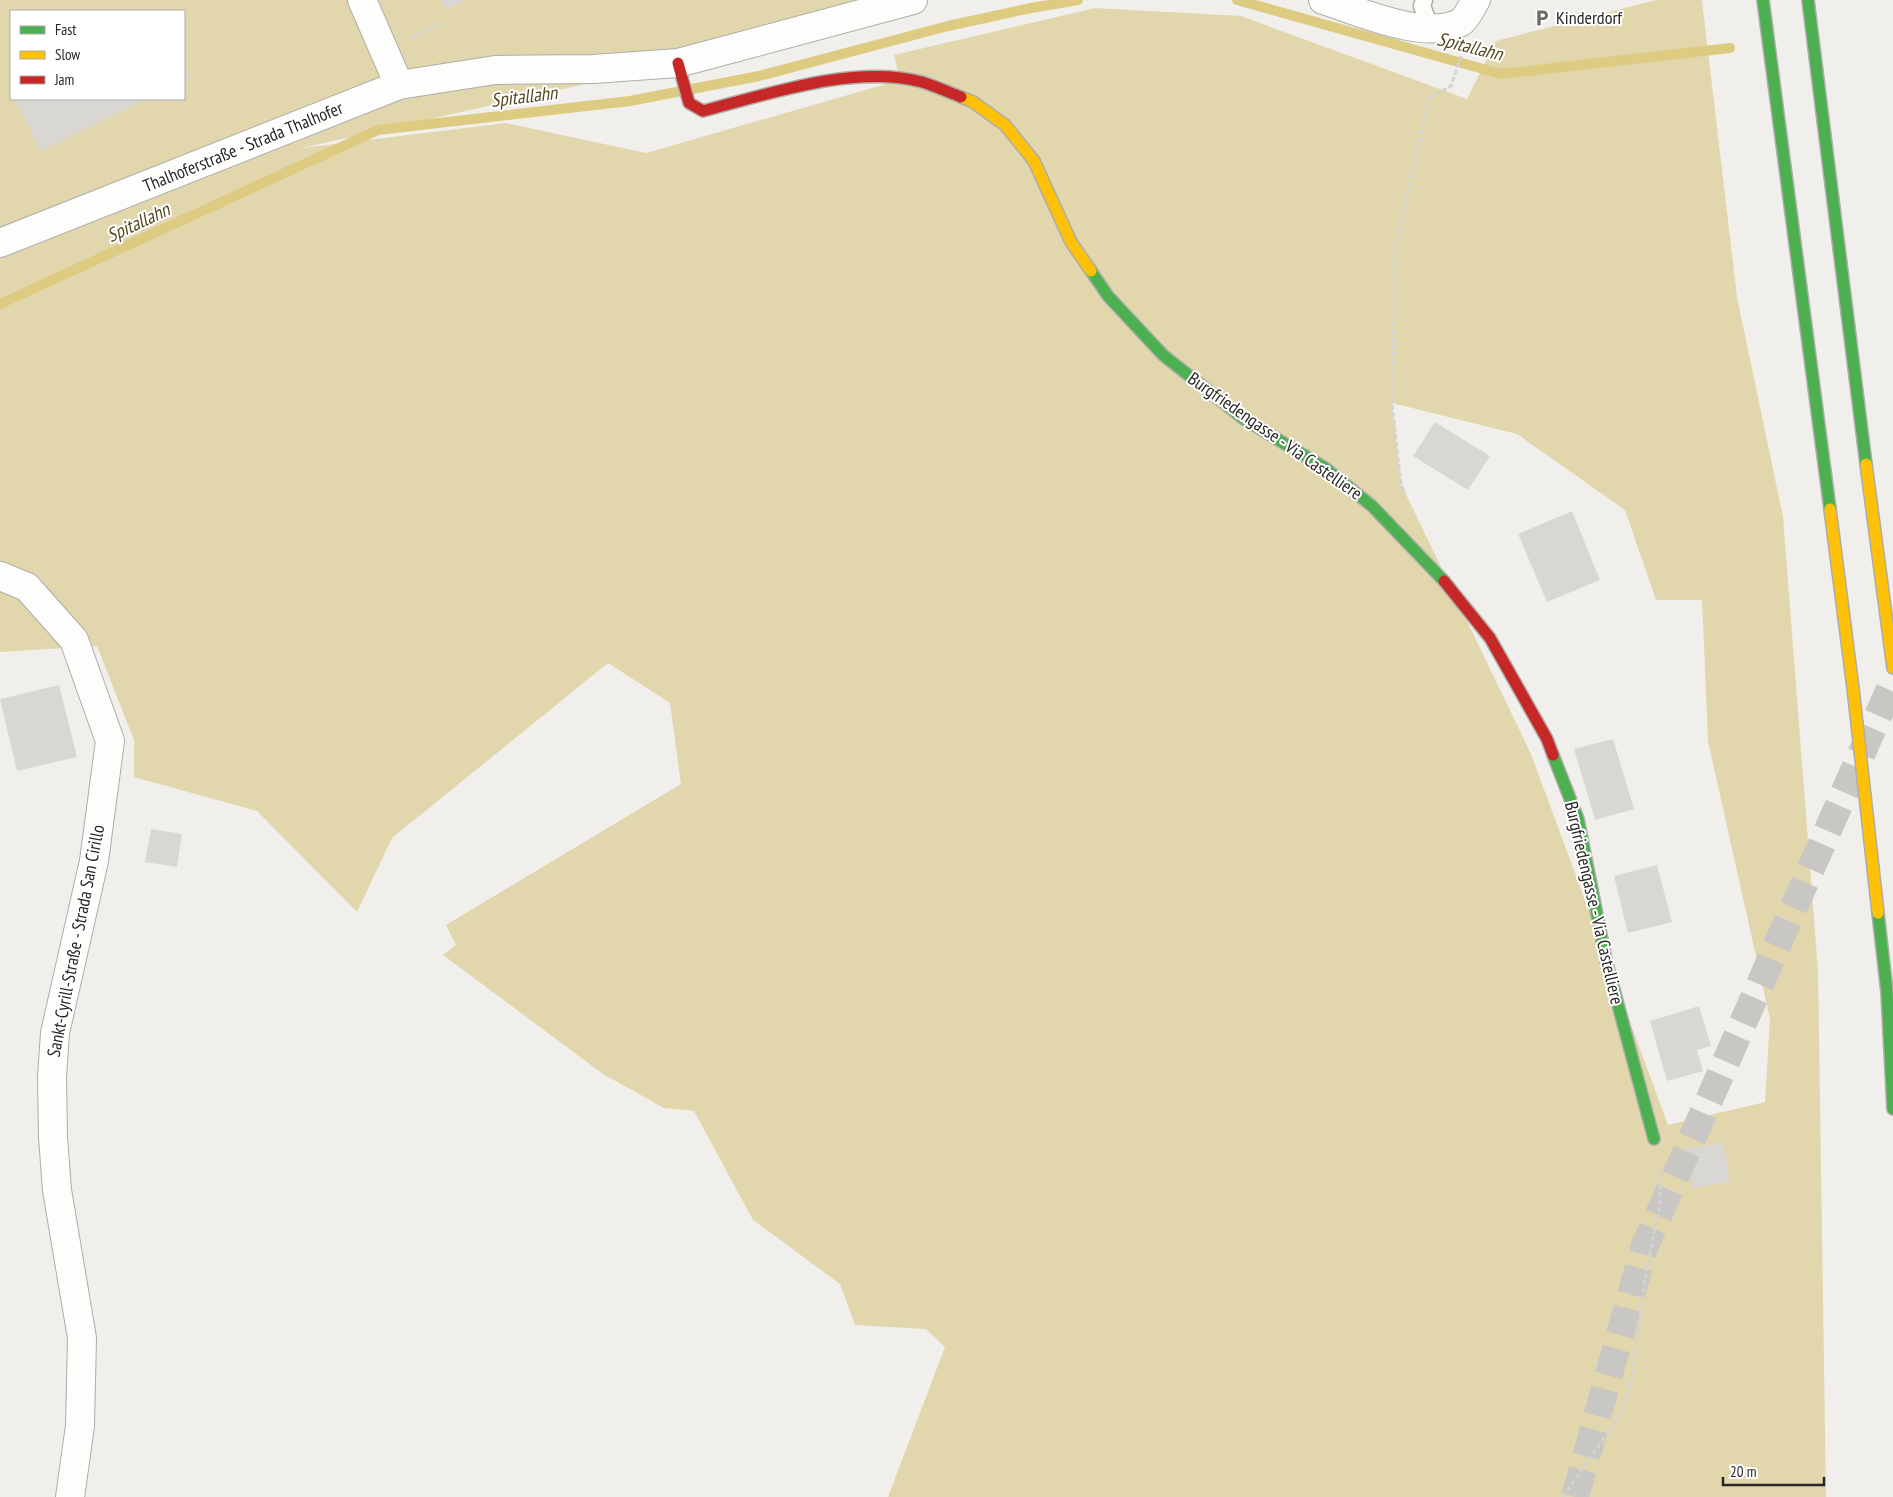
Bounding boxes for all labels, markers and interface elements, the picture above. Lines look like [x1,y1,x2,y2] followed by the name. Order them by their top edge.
[1556,6,1623,29] place label: Kinderdorf
[1532,8,1552,28] parking icon: Kinderdorf
[10,10,185,100] legend
[55,20,76,39] text: Fast
[1435,26,1507,66] water label: Spitallahn
[55,45,80,64] text: Slow
[54,70,74,89] text: Jam
[490,80,560,112] water label: Spitallahn
[140,96,346,197] street label: Thalhoferstraße - Strada Thalhofer
[103,196,175,247] water label: Spitallahn
[1184,367,1367,505] street label: Burgfriedengasse - Via Castelliere
[1560,799,1629,1007] street label: Burgfriedengasse - Via Castelliere
[42,823,109,1059] street label: Sankt-Cyrill-Straße - Strada San Cirillo
[1723,1454,1824,1486] scale bar
[1730,1462,1756,1481] text: 20 m

